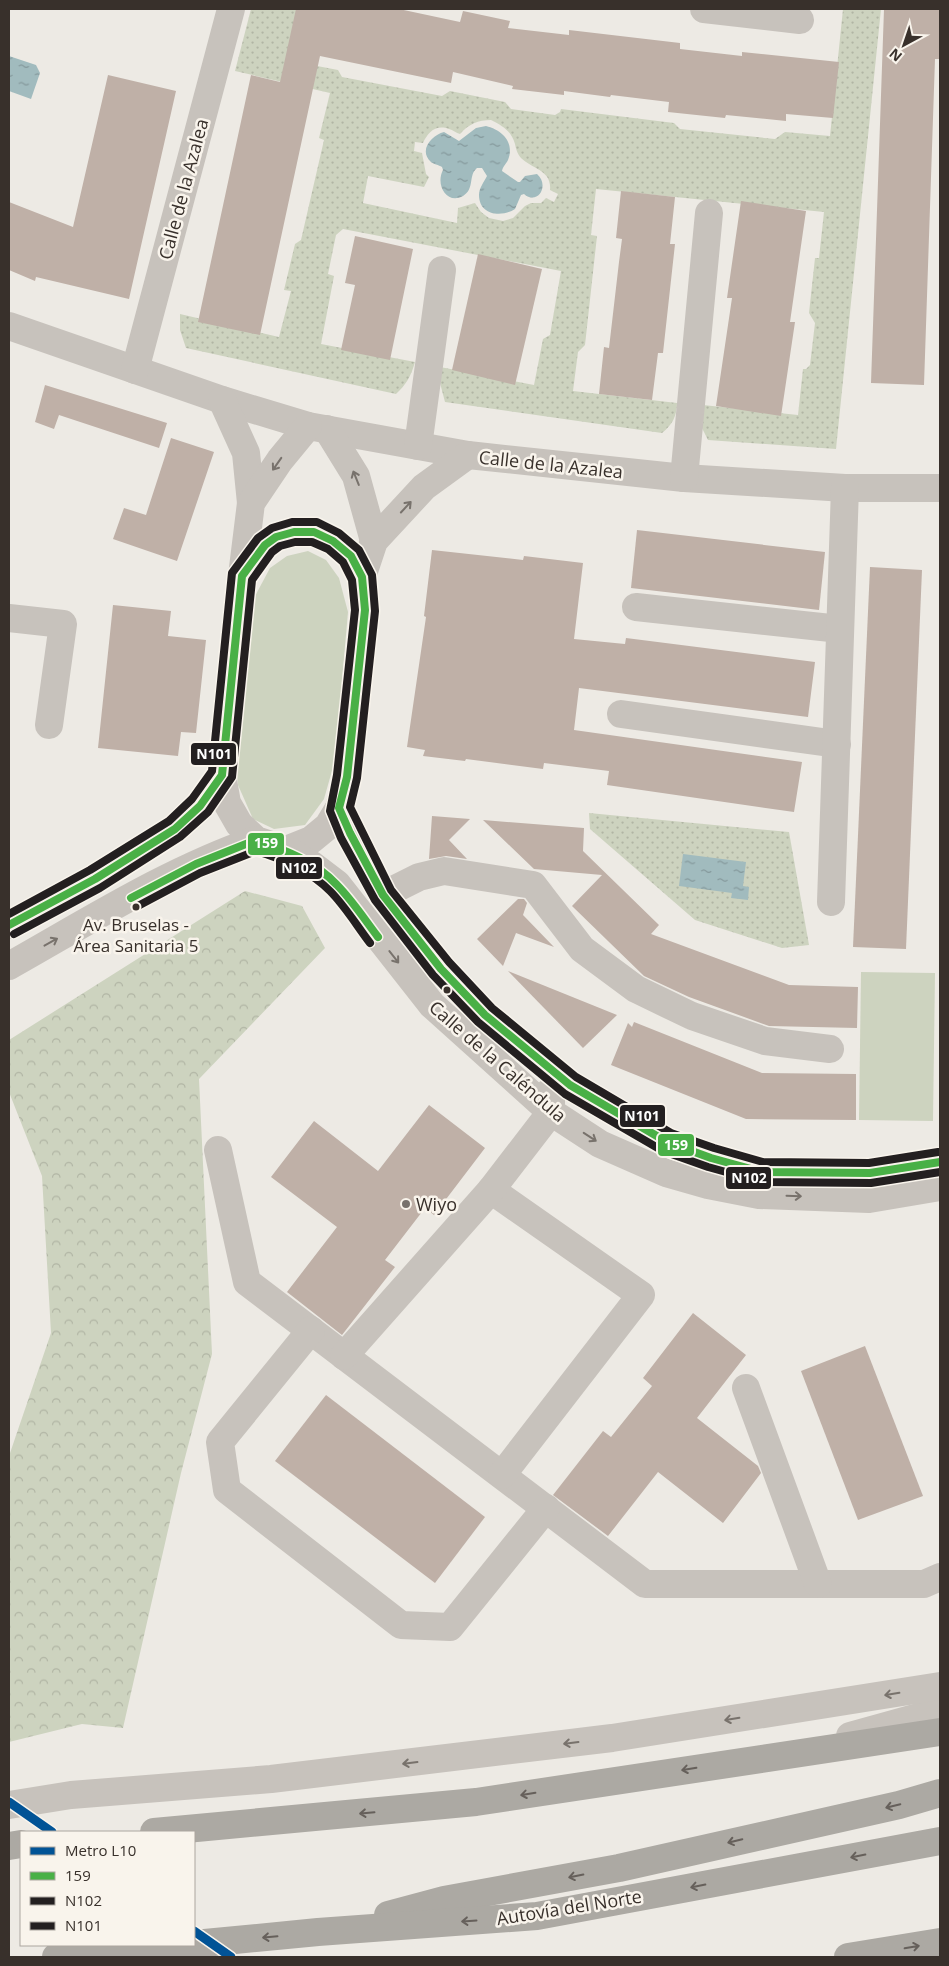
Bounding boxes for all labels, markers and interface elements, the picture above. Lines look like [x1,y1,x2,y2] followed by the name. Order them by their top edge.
[879,20,929,70] north arrow
[885,44,906,66] text: N
[153,116,213,262] street label: Calle de la Azalea
[478,445,624,483] street label: Calle de la Azalea
[272,457,282,471] one-way arrow
[351,471,360,486] one-way arrow
[400,501,412,514] one-way arrow
[190,742,237,766] line badge: N101
[196,744,232,763] text: N101
[247,832,285,856] line badge: 159
[254,833,278,852] text: 159
[275,856,323,880] line badge: N102
[281,858,317,877] text: N102
[131,902,141,912] marker: Av. Bruselas - Área Sanitaria 5
[74,913,198,957] place label: Av. Bruselas - Área Sanitaria 5
[44,937,59,947] one-way arrow
[388,950,399,963] one-way arrow
[442,985,452,995] unlabelled marker
[425,995,571,1127] street label: Calle de la Caléndula
[619,1104,666,1128] line badge: N101
[624,1106,660,1125] text: N101
[582,1132,596,1142] one-way arrow
[657,1133,695,1157] line badge: 159
[664,1135,688,1154] text: 159
[725,1166,772,1190] line badge: N102
[731,1168,767,1187] text: N102
[786,1191,802,1201] one-way arrow
[416,1192,457,1216] place label: Wiyo
[400,1198,412,1210] marker: Wiyo
[884,1689,900,1699] one-way arrow
[724,1715,740,1725] one-way arrow
[563,1738,579,1748] one-way arrow
[402,1758,418,1768] one-way arrow
[681,1765,697,1775] one-way arrow
[521,1790,537,1800] one-way arrow
[886,1802,902,1811] one-way arrow
[359,1808,375,1817] one-way arrow
[20,1831,195,1946] legend
[727,1837,743,1847] one-way arrow
[65,1840,136,1860] text: Metro L10
[850,1852,866,1861] one-way arrow
[65,1865,91,1885] text: 159
[568,1871,584,1881] one-way arrow
[691,1882,707,1891] one-way arrow
[495,1884,643,1930] street label: Autovía del Norte
[65,1890,102,1910] text: N102
[65,1915,102,1935] text: N101
[461,1917,477,1926] one-way arrow
[262,1932,278,1942] one-way arrow
[903,1941,919,1951] one-way arrow

